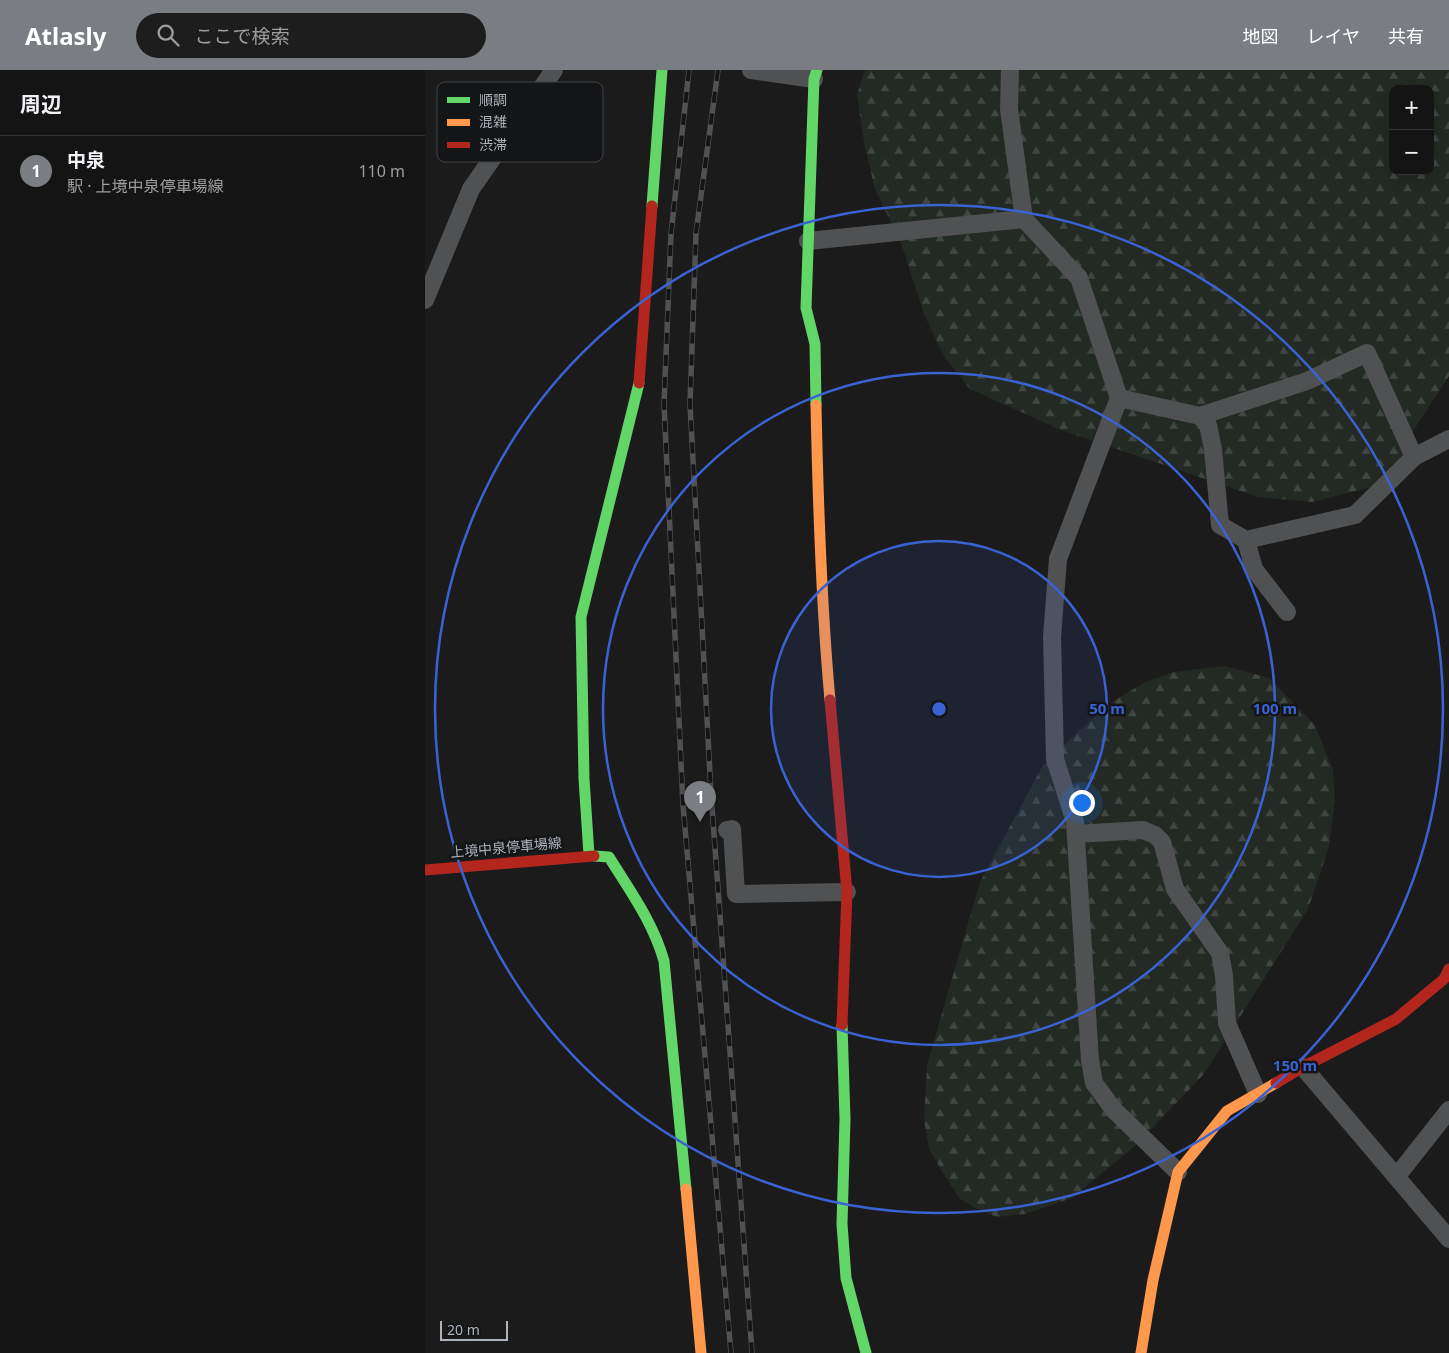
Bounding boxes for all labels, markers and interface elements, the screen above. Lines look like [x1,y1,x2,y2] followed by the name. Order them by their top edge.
[136,13,486,58] search box
[25,19,106,52] text: Atlasly
[154,21,182,49] icon: search
[194,23,289,49] text: ここで検索
[1243,24,1279,48] text: 地図
[1307,24,1360,48] text: レイヤ
[1388,24,1424,48] text: 共有
[437,82,603,162] legend
[1389,85,1434,175] map controls
[1389,85,1434,130] button: +
[20,90,62,118] text: 周辺
[479,90,507,109] text: 順調
[479,112,507,131] text: 混雑
[1389,130,1434,175] button: −
[479,135,507,154] text: 渋滞
[67,147,105,173] text: 中泉
[31,160,41,182] text: 1
[358,160,405,182] text: 110 m
[67,175,224,197] text: 駅 · 上境中泉停車場線
[1089,698,1125,718] text: 50 m
[1253,698,1297,718] text: 100 m
[930,700,948,718] centre of rings
[684,781,716,822] pin: 1
[1069,790,1095,816] your location
[449,833,563,861] street label: 上境中泉停車場線
[1273,1055,1317,1075] text: 150 m
[440,1318,507,1341] scale bar
[447,1320,480,1339] text: 20 m

